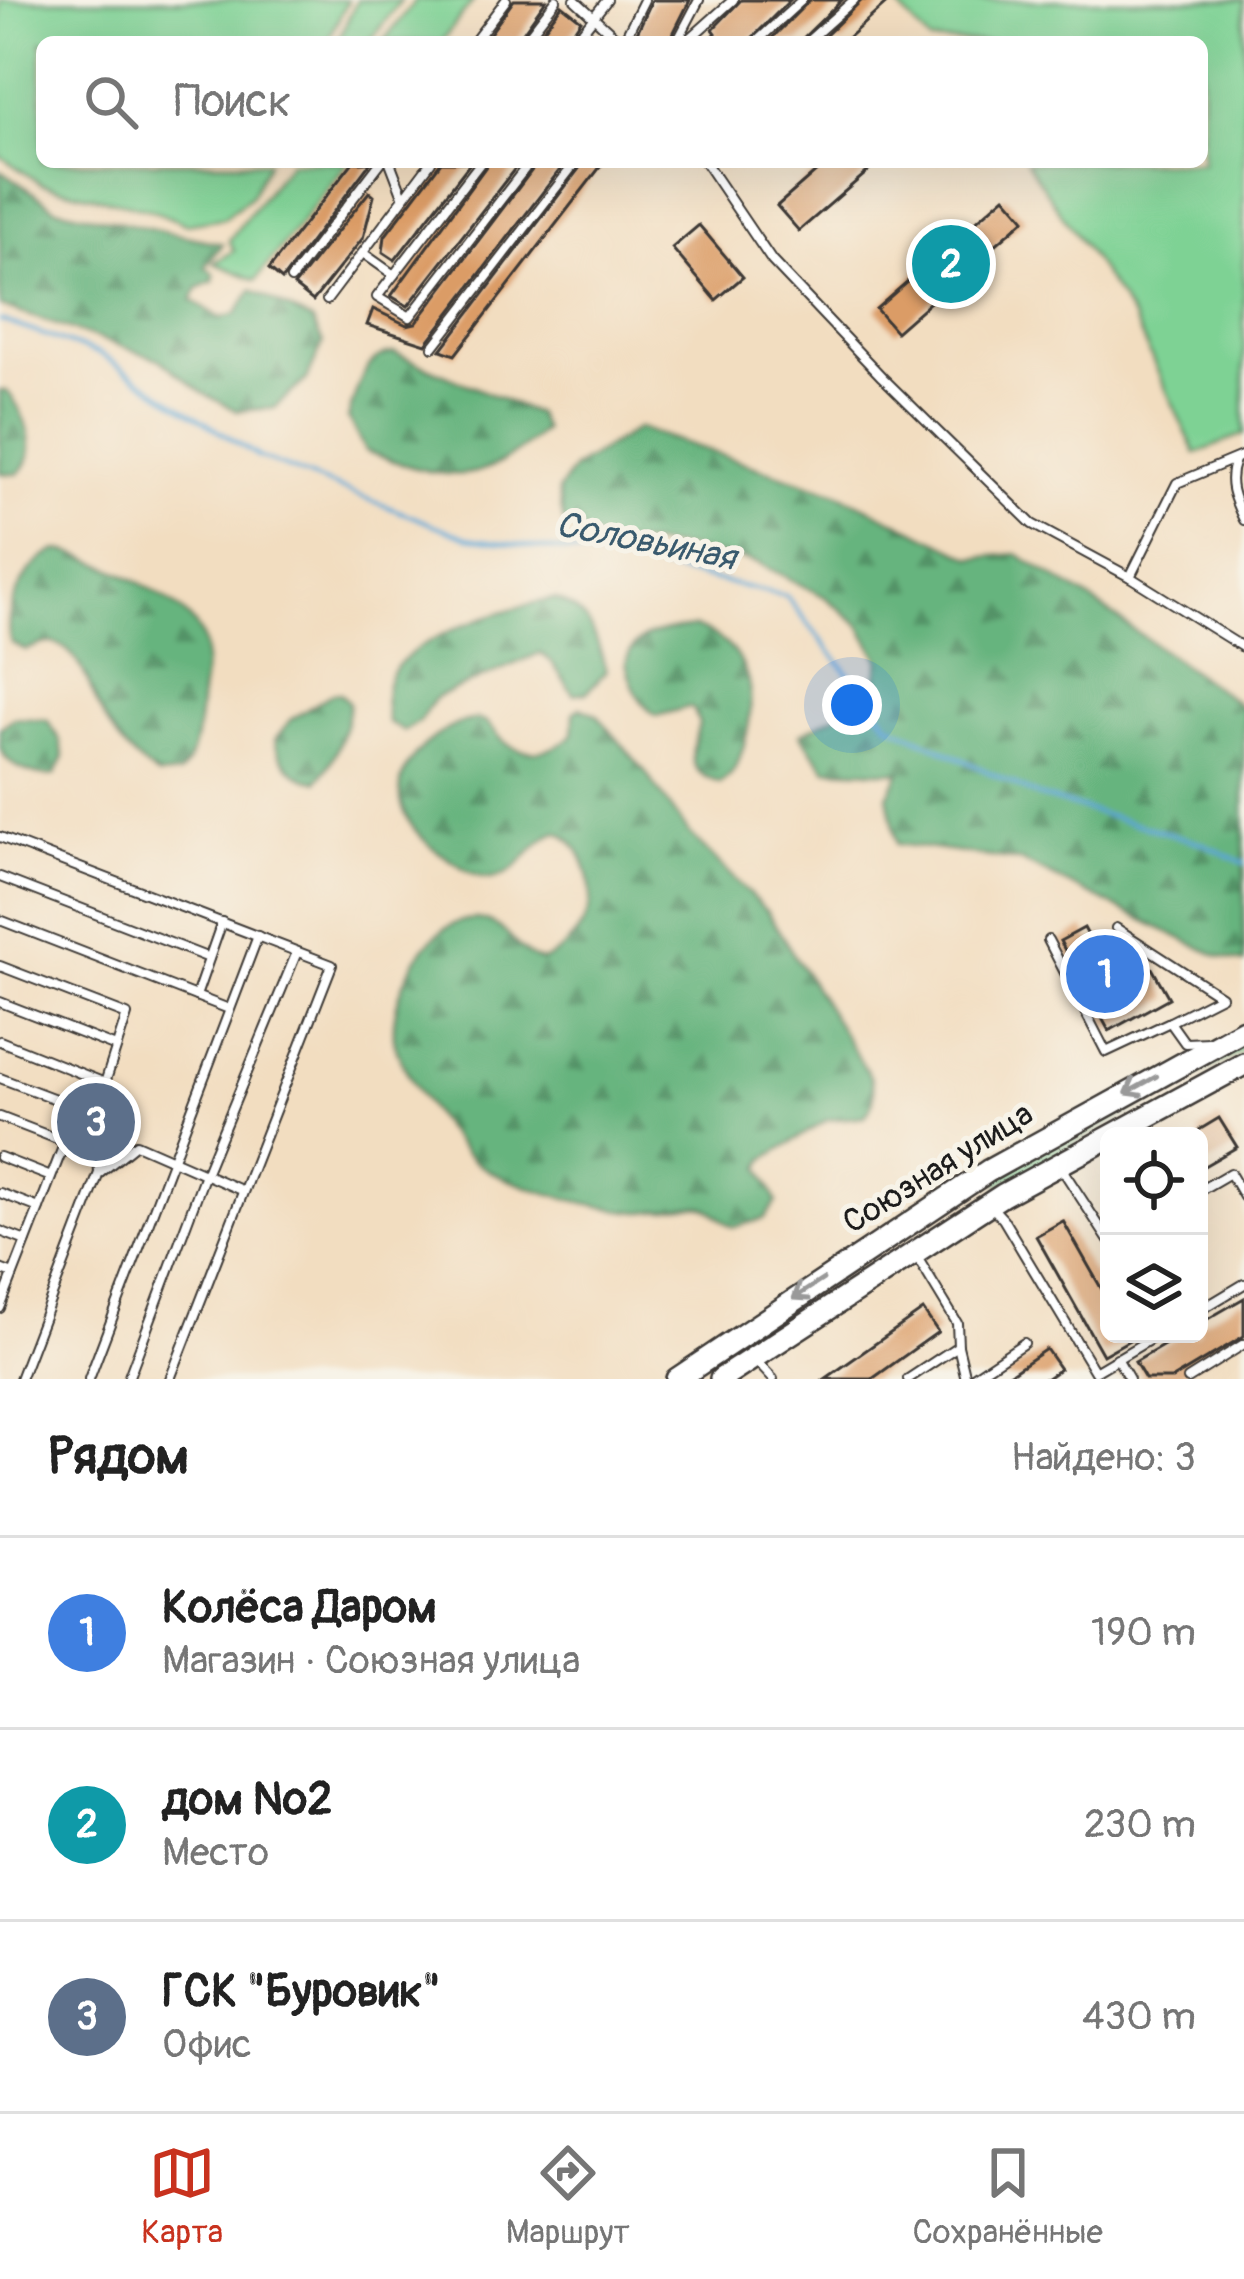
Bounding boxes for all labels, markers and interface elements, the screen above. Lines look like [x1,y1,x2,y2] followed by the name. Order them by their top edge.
[36,36,1208,168] search box
[78,69,144,135] icon: search
[174,74,291,130] text: Поиск
[912,219,990,309] pin: 2
[553,502,743,581] water label: Соловьиная
[822,675,882,735] your location
[1066,929,1144,1019] pin: 1
[1124,1074,1159,1098] one-way arrow
[57,1077,135,1167] pin: 3
[835,1093,1041,1243] street label: Союзная улица
[1100,1127,1208,1343] map controls
[1100,1127,1208,1235] button: locate
[1100,1235,1208,1343] button: layers
[792,1276,826,1301] one-way arrow
[48,1425,189,1489] text: Рядом
[1011,1433,1196,1482] text: Найдено: 3
[162,1580,437,1636] text: Колёса Даром
[79,1608,95,1657] text: 1
[1091,1608,1196,1657] text: 190 m
[162,1636,580,1685] text: Магазин · Союзная улица
[162,1772,332,1828] text: дом №2
[76,1800,98,1849] text: 2
[1084,1800,1196,1849] text: 230 m
[162,1828,269,1877] text: Место
[162,1964,441,2020] text: ГСК "Буровик"
[76,1992,98,2041] text: 3
[1082,1992,1196,2041] text: 430 m
[162,2020,251,2069] text: Офис
[141,2140,223,2253] tab: Карта
[506,2140,630,2253] tab: Маршрут
[912,2140,1103,2253] tab: Сохранённые

